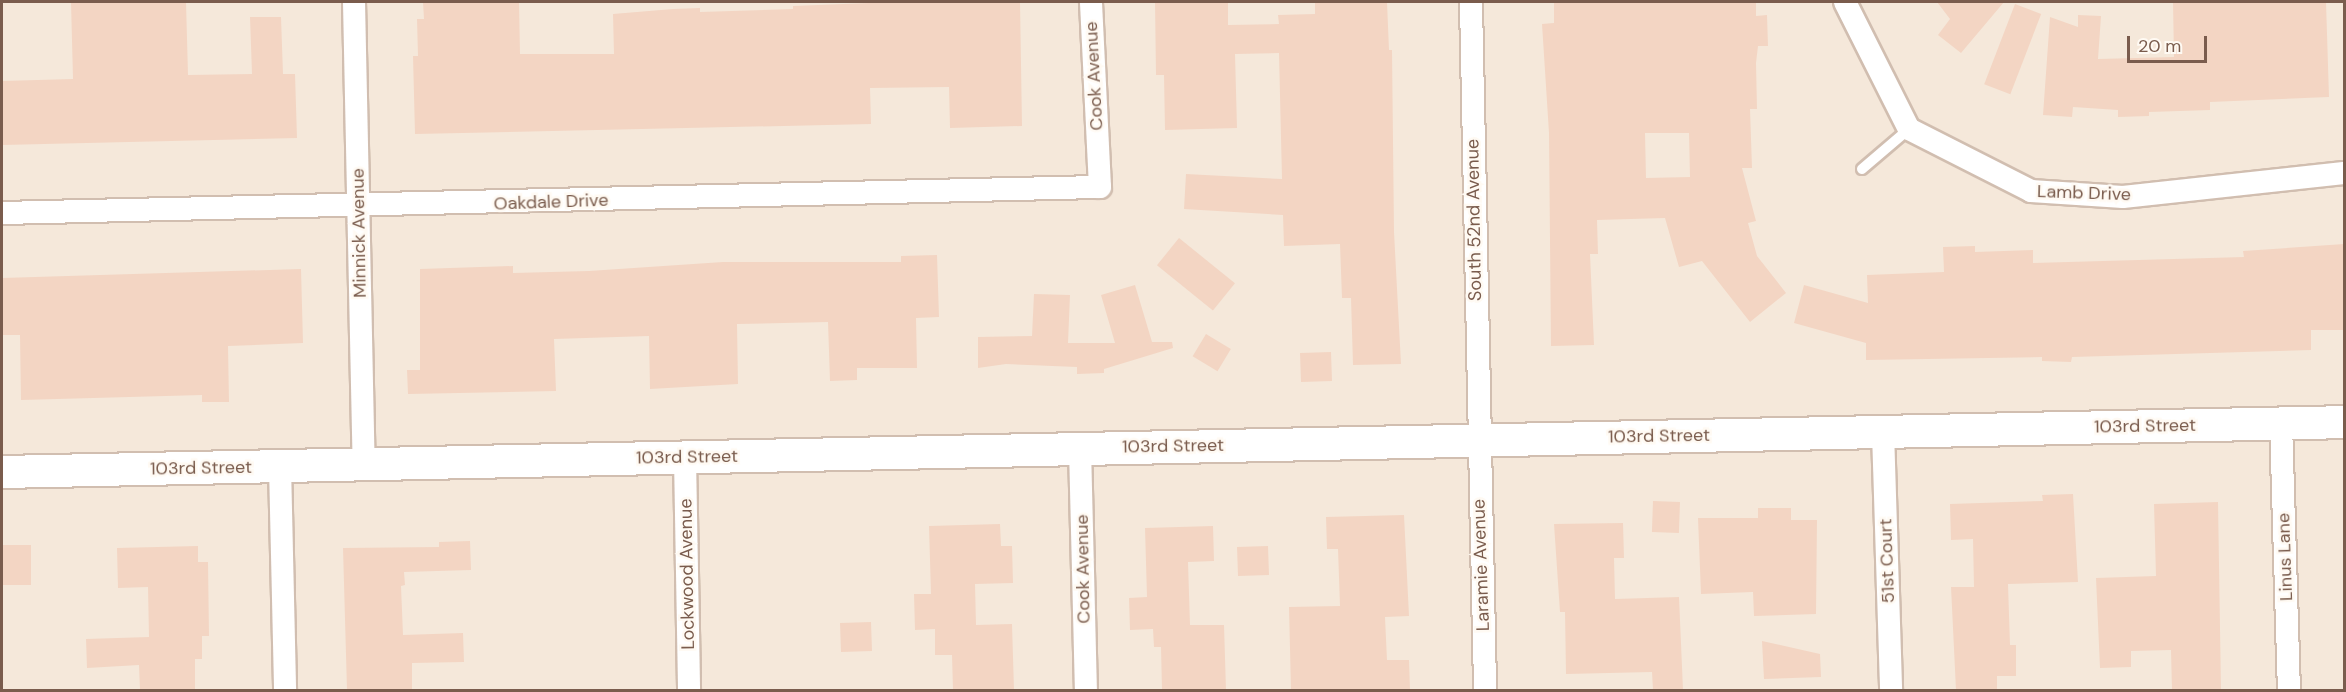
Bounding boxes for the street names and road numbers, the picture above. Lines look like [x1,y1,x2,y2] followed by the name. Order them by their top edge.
[1080,21,1108,131] street label: Cook Avenue
[1462,139,1486,301] street label: South 52nd Avenue
[347,168,371,298] street label: Minnick Avenue
[2037,181,2131,205] street label: Lamb Drive
[493,189,609,215] street label: Oakdale Drive
[2094,414,2196,438] street label: 103rd Street
[1608,424,1710,448] street label: 103rd Street
[1122,434,1224,458] street label: 103rd Street
[636,445,738,469] street label: 103rd Street
[150,456,252,480] street label: 103rd Street
[675,498,699,650] street label: Lockwood Avenue
[1468,499,1494,631] street label: Laramie Avenue
[2273,513,2297,601] street label: Linus Lane
[1071,514,1095,624] street label: Cook Avenue
[1875,518,1899,604] street label: 51st Court

